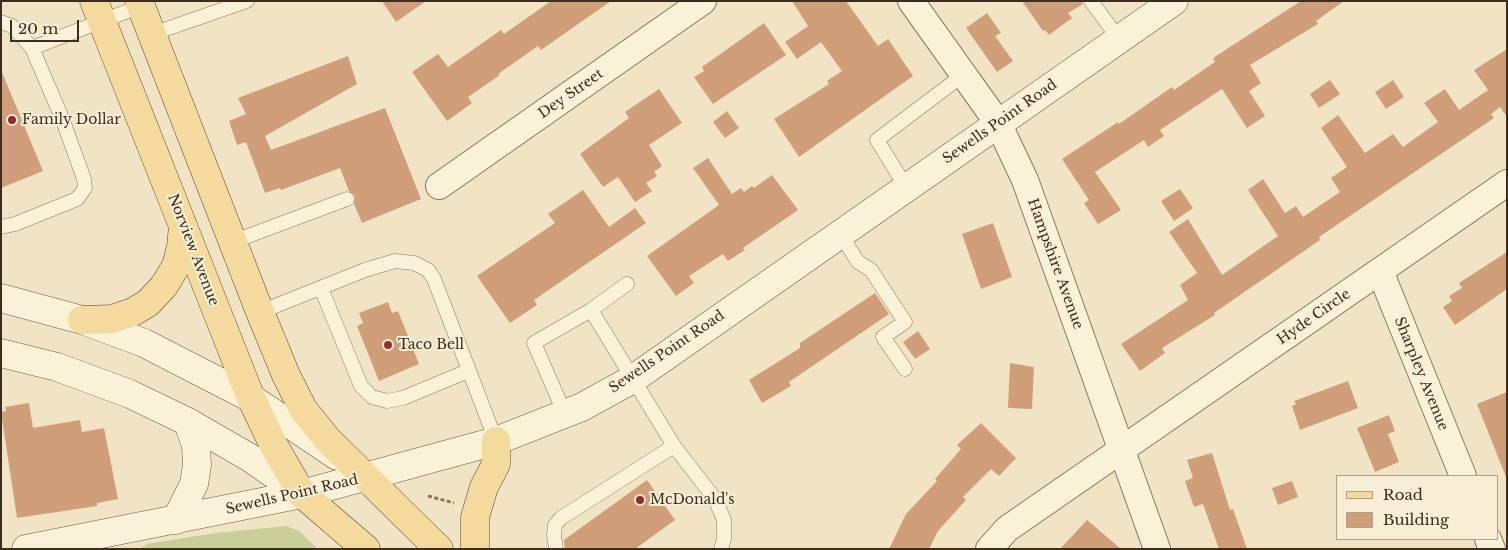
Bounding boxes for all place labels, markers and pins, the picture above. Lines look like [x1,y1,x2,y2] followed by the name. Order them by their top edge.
[22,112,121,128] place label: Family Dollar
[6,114,18,126] marker: Family Dollar
[398,337,464,353] place label: Taco Bell
[382,339,394,351] marker: Taco Bell
[650,492,735,508] place label: McDonald's
[634,494,646,506] marker: McDonald's

